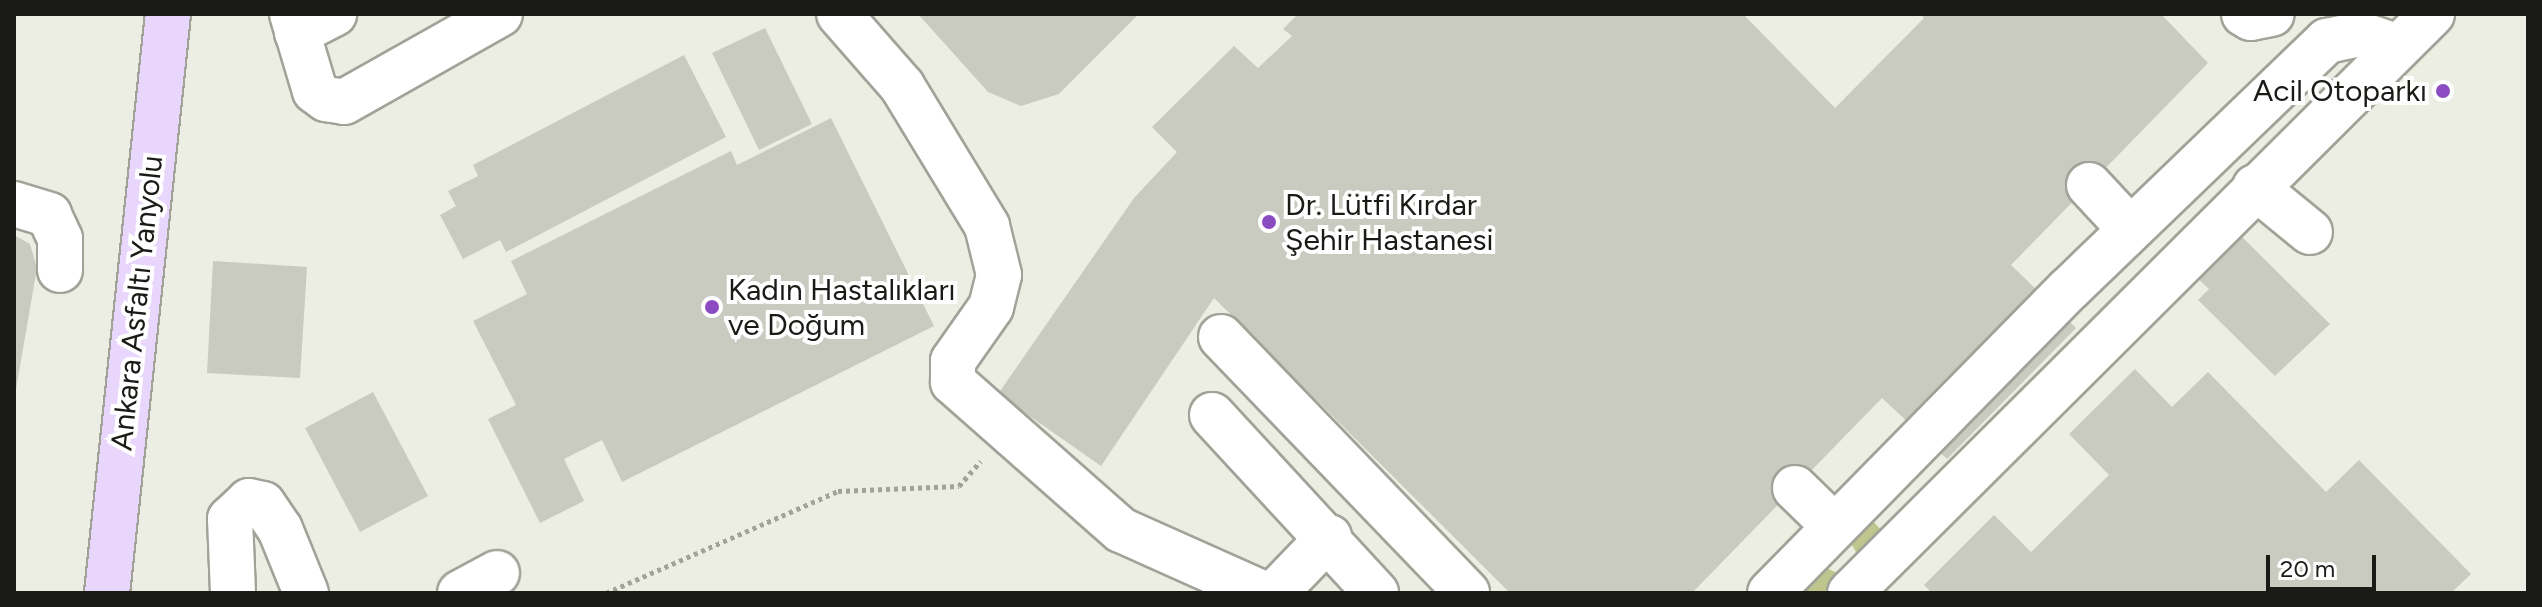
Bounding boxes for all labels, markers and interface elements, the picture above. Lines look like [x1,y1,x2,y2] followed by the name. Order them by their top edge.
[2253,73,2427,109] place label: Acil Otoparkı
[2434,82,2452,100] marker: Acil Otoparkı
[104,154,170,452] street label: Ankara Asfaltı Yanyolu
[1285,187,1493,258] place label: Dr. Lütfi Kırdar Şehir Hastanesi
[1260,213,1278,231] marker: Dr. Lütfi Kırdar Şehir Hastanesi
[728,272,956,342] place label: Kadın Hastalıkları ve Doğum
[703,298,721,316] marker: Kadın Hastalıkları ve Doğum
[2270,539,2380,589] scale bar
[2280,554,2335,583] text: 20 m

